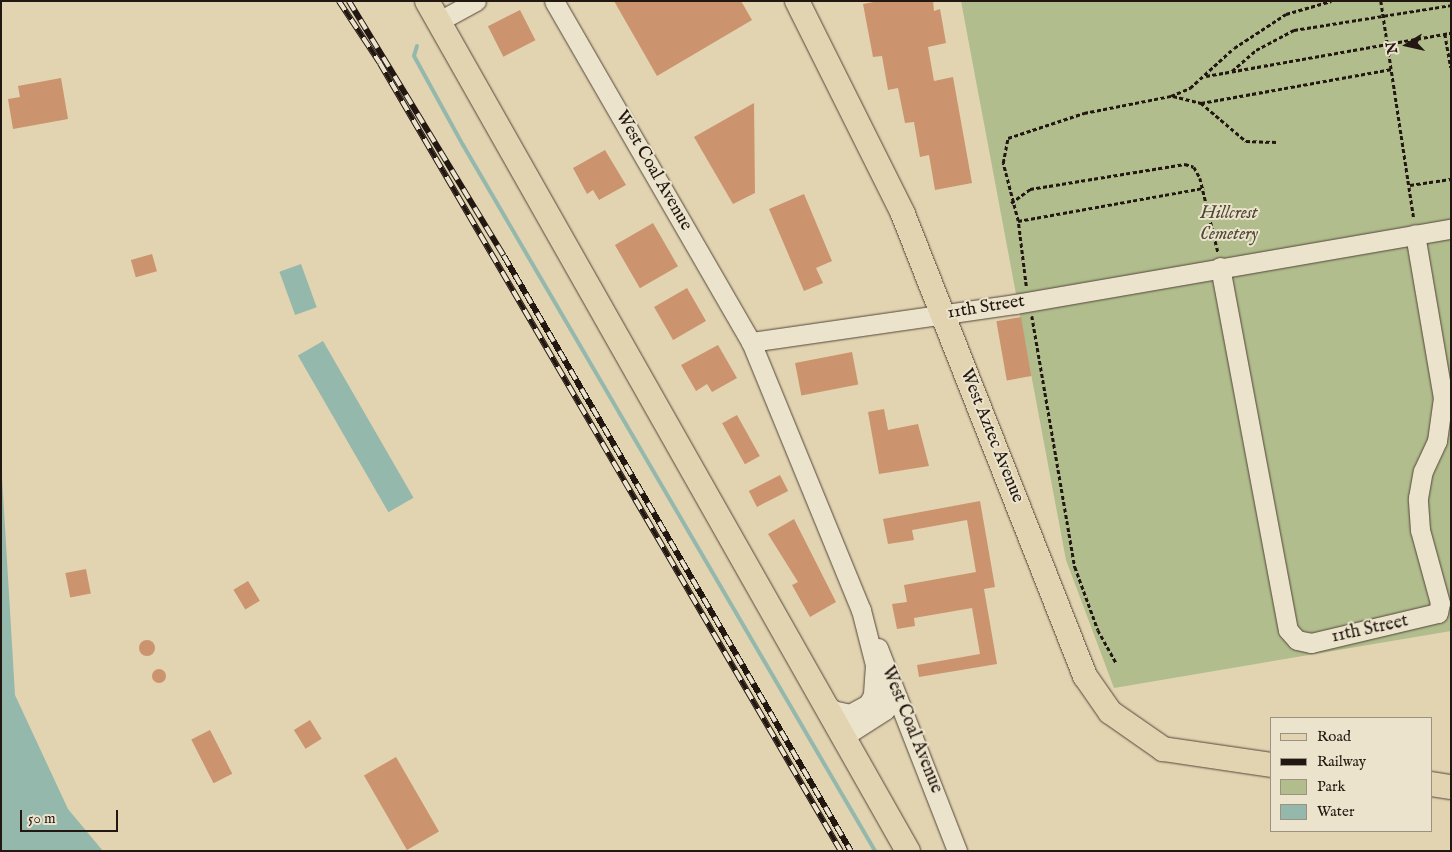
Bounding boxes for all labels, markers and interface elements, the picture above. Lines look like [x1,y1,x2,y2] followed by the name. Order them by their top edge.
[1382,20,1432,70] north arrow
[1382,40,1402,55] text: N
[610,107,696,235] street label: West Coal Avenue
[1200,204,1258,246] park label: Hillcrest Cemetery
[946,291,1026,325] street label: 11th Street
[954,366,1028,506] street label: West Aztec Avenue
[1330,611,1410,649] street label: 11th Street
[876,663,946,797] street label: West Coal Avenue
[1270,717,1432,832] legend
[1317,727,1351,746] text: Road
[1317,752,1366,771] text: Railway
[1317,777,1346,796] text: Park
[22,800,120,832] scale bar
[1317,802,1354,821] text: Water
[28,809,56,828] text: 50 m

